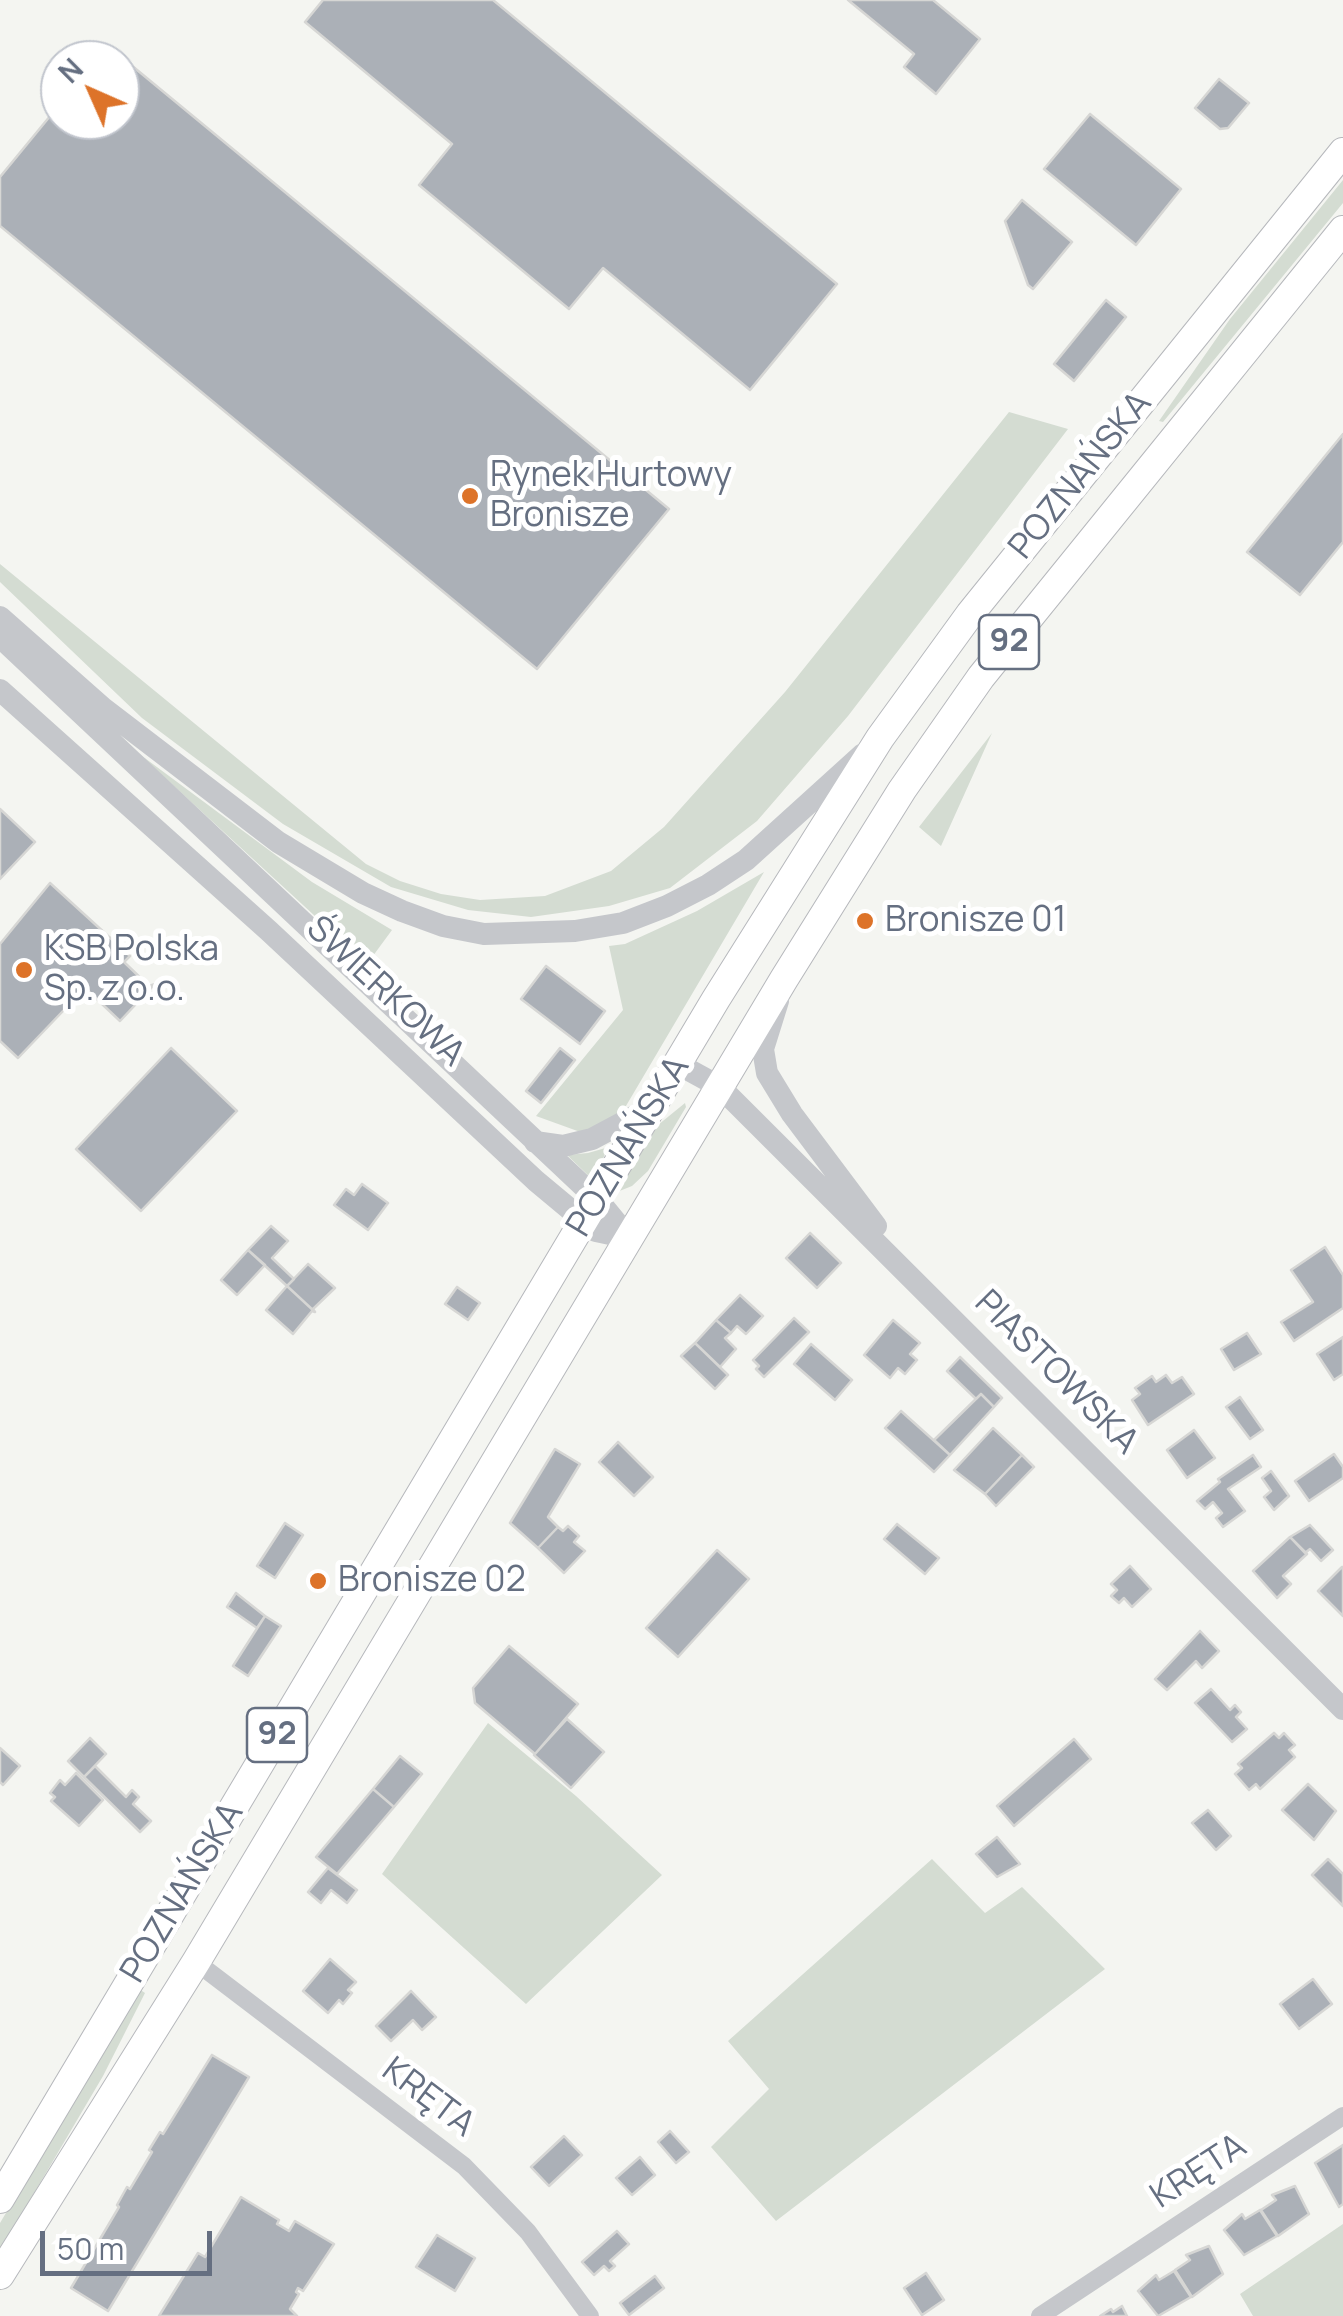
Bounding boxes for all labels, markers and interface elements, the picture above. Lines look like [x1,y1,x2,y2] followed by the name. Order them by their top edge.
[40,40,140,140] north arrow
[50,50,91,91] text: N
[1001,384,1161,568] street label: POZNAŃSKA
[490,455,732,537] place label: Rynek Hurtowy Bronisze
[459,485,481,507] marker: Rynek Hurtowy Bronisze
[979,615,1039,669] road number: 92
[885,900,1066,942] place label: Bronisze 01
[297,908,473,1076] street label: ŚWIERKOWA
[854,910,876,932] marker: Bronisze 01
[44,929,219,1011] place label: KSB Polska Sp. z o.o.
[13,959,35,981] marker: KSB Polska Sp. z o.o.
[559,1049,699,1245] street label: POZNAŃSKA
[965,1282,1147,1464] street label: PIASTOWSKA
[338,1560,526,1602] place label: Bronisze 02
[307,1570,329,1592] marker: Bronisze 02
[247,1708,307,1762] road number: 92
[113,1795,253,1991] street label: POZNAŃSKA
[373,2050,483,2146] street label: KRĘTA
[1143,2126,1255,2218] street label: KRĘTA
[45,2211,218,2273] scale bar
[57,2228,124,2269] text: 50 m

